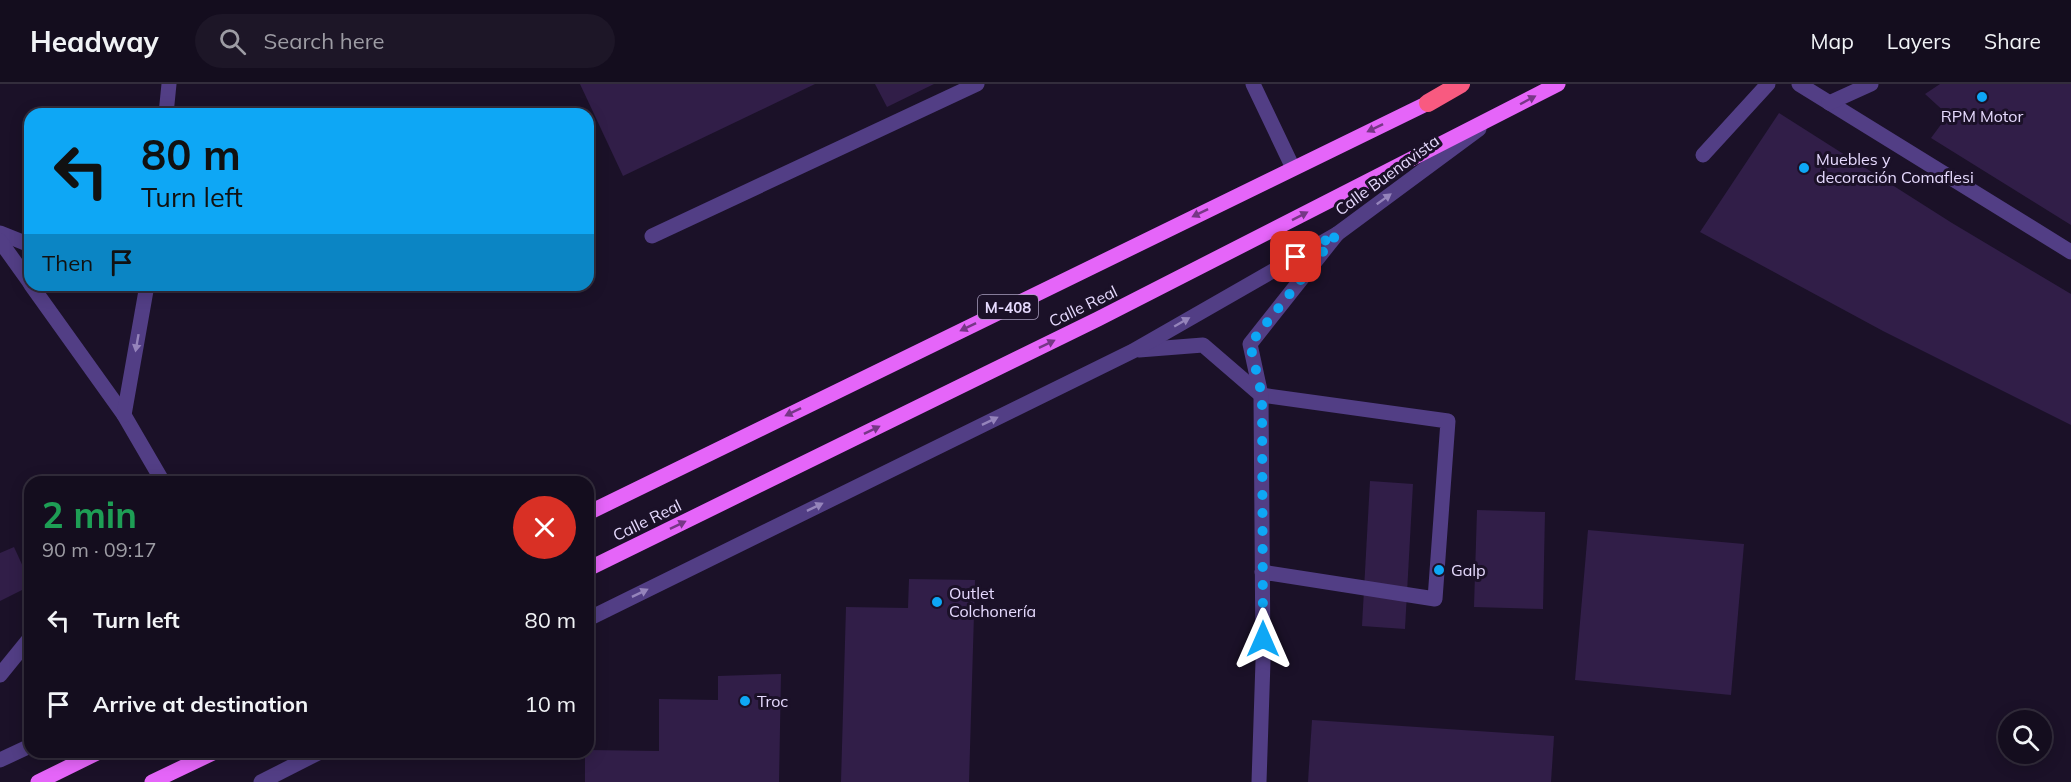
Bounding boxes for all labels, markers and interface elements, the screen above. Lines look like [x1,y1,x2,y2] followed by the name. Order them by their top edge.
[195,14,615,68] search box
[30,24,159,59] text: Headway
[216,25,249,58] icon: search
[264,27,385,55] text: Search here
[1811,28,1854,54] text: Map
[1887,28,1951,54] text: Layers
[1984,28,2041,54] text: Share
[1975,90,1989,104] marker: RPM Motor
[1519,95,1536,105] one-way arrow
[1941,106,2024,126] place label: RPM Motor
[1367,123,1384,133] one-way arrow
[141,128,241,181] text: 80 m
[1331,131,1443,219] street label: Calle Buenavista
[42,132,120,210] icon: left
[1816,149,1974,187] place label: Muebles y decoración Comaflesi
[1797,161,1811,175] marker: Muebles y decoración Comaflesi
[141,180,243,214] text: Turn left
[1375,193,1391,205] one-way arrow
[1191,208,1209,218] one-way arrow
[1291,212,1308,221] one-way arrow
[1270,231,1321,282] pin
[1279,240,1312,273] icon: arrive
[105,246,138,279] icon: arrive
[42,249,93,277] text: Then
[1045,281,1121,331] street label: Calle Real
[978,295,1038,319] road number: M-408
[1174,318,1191,328] one-way arrow
[960,322,977,331] one-way arrow
[132,333,141,352] one-way arrow
[1039,339,1056,348] one-way arrow
[785,408,802,417] one-way arrow
[982,416,999,426] one-way arrow
[864,425,881,434] one-way arrow
[42,492,137,537] text: 2 min
[609,495,685,545] street label: Calle Real
[513,496,576,559] button: close
[807,502,824,512] one-way arrow
[670,520,687,529] one-way arrow
[42,537,156,562] text: 90 m · 09:17
[1451,560,1486,580] place label: Galp
[1432,563,1446,577] marker: Galp
[949,583,1036,621] place label: Outlet Colchonería
[632,589,649,598] one-way arrow
[930,595,944,609] marker: Outlet Colchonería
[42,604,75,637] icon: left
[93,606,180,634] text: Turn left
[525,606,576,634] text: 80 m
[1231,607,1295,671] position arrow
[42,688,75,721] icon: arrive
[93,690,308,718] text: Arrive at destination
[525,690,576,718] text: 10 m
[757,691,788,711] place label: Troc
[738,694,752,708] marker: Troc
[1998,710,2052,764] map controls
[1998,710,2052,764] button: search

